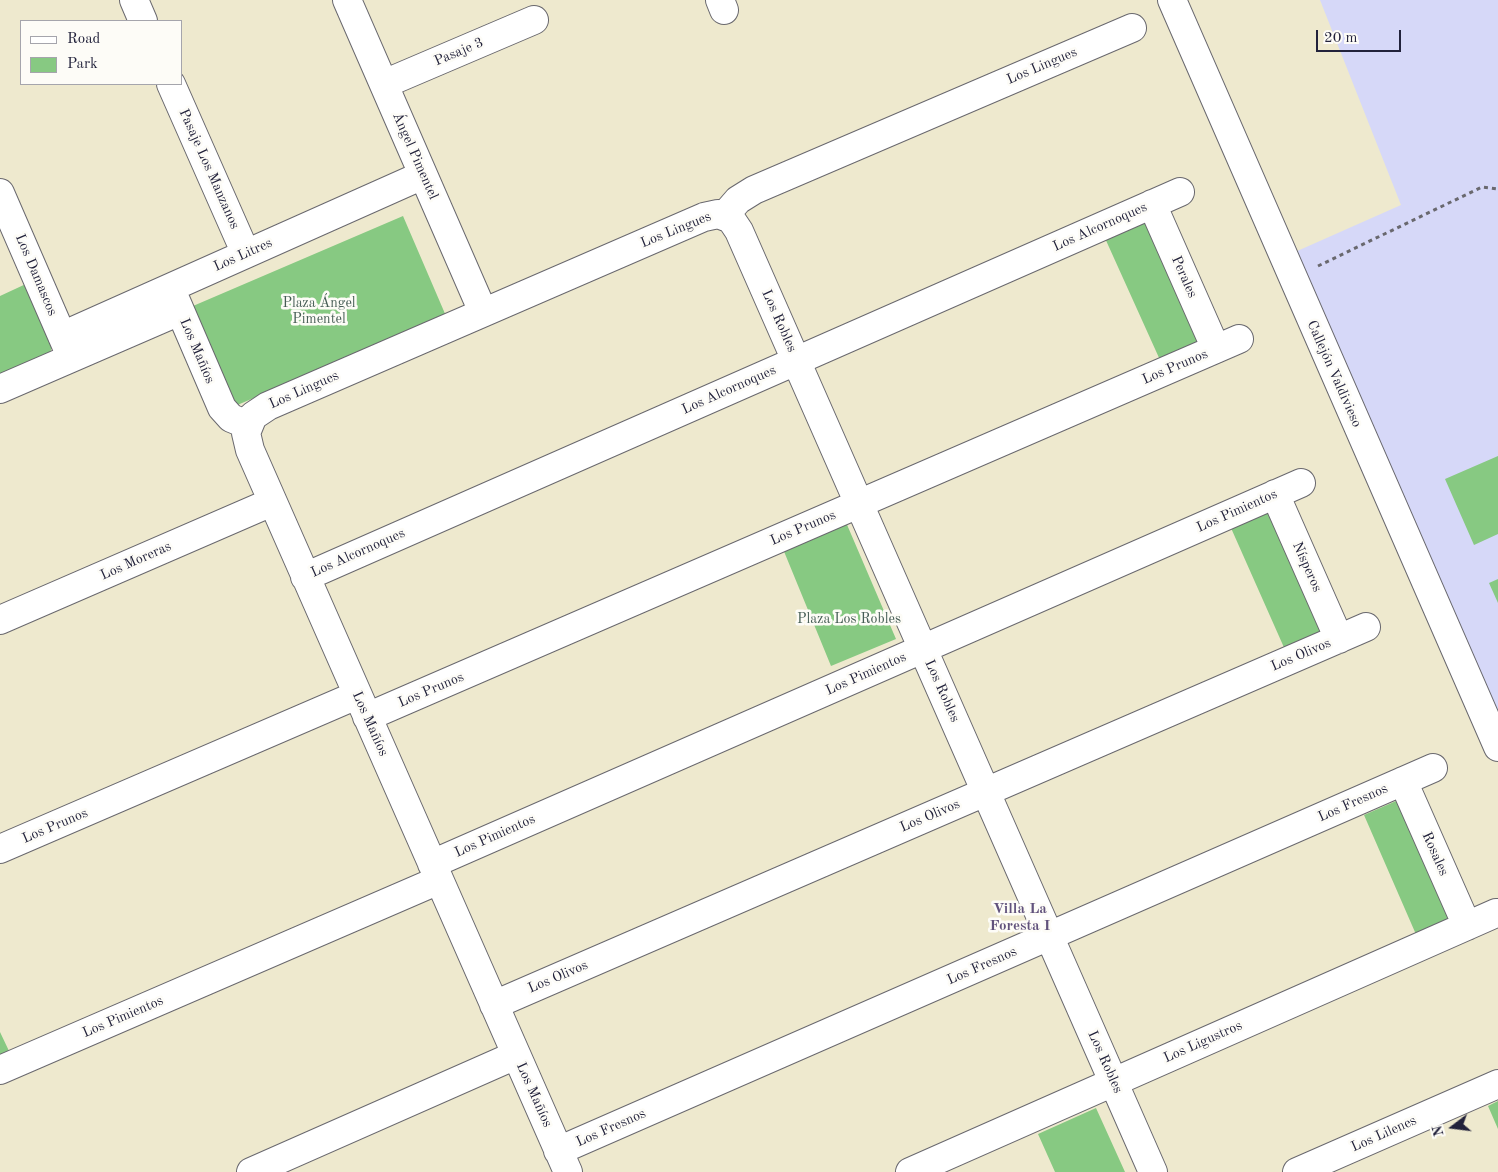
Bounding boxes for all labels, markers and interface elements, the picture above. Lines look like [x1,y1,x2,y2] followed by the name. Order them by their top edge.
[20,20,182,85] legend
[1318,20,1403,52] scale bar
[1324,31,1358,46] text: 20 m
[67,32,100,47] text: Road
[432,34,486,70] street label: Pasaje 3
[1004,44,1080,88] street label: Los Lingues
[67,57,98,72] text: Park
[175,106,243,232] street label: Pasaje Los Manzanos
[388,110,442,202] street label: Ángel Pimentel
[1050,199,1150,255] street label: Los Alcornoques
[638,208,714,252] street label: Los Lingues
[11,231,61,319] street label: Los Damascos
[211,235,275,275] street label: Los Litres
[1167,253,1201,301] street label: Perales
[758,287,800,355] street label: Los Robles
[282,295,356,328] park label: Plaza Ángel Pimentel
[176,316,218,386] street label: Los Mañíos
[1303,318,1365,430] street label: Callejón Valdivieso
[1140,346,1210,388] street label: Los Prunos
[679,362,779,418] street label: Los Alcornoques
[267,367,341,413] street label: Los Lingues
[1194,486,1280,536] street label: Los Pimientos
[768,507,838,549] street label: Los Prunos
[308,525,408,581] street label: Los Alcornoques
[98,538,174,584] street label: Los Moreras
[1289,539,1325,595] street label: Nísperos
[797,611,901,627] park label: Plaza Los Robles
[1269,635,1333,675] street label: Los Olivos
[823,649,909,699] street label: Los Pimientos
[921,657,963,725] street label: Los Robles
[396,669,466,711] street label: Los Prunos
[348,689,392,759] street label: Los Mañíos
[1315,780,1391,826] street label: Los Fresnos
[898,796,962,836] street label: Los Olivos
[20,805,90,847] street label: Los Prunos
[452,811,538,861] street label: Los Pimientos
[1418,829,1452,879] street label: Rosales
[990,900,1050,935] district label: Villa La Foresta I
[944,943,1020,989] street label: Los Fresnos
[526,957,590,997] street label: Los Olivos
[80,992,166,1042] street label: Los Pimientos
[1161,1017,1245,1067] street label: Los Ligustros
[1084,1028,1126,1096] street label: Los Robles
[512,1060,556,1130] street label: Los Mañíos
[1428,1102,1478,1152] north arrow
[573,1105,649,1151] street label: Los Fresnos
[1349,1112,1419,1156] street label: Los Lilenes
[1430,1124,1447,1138] text: N

